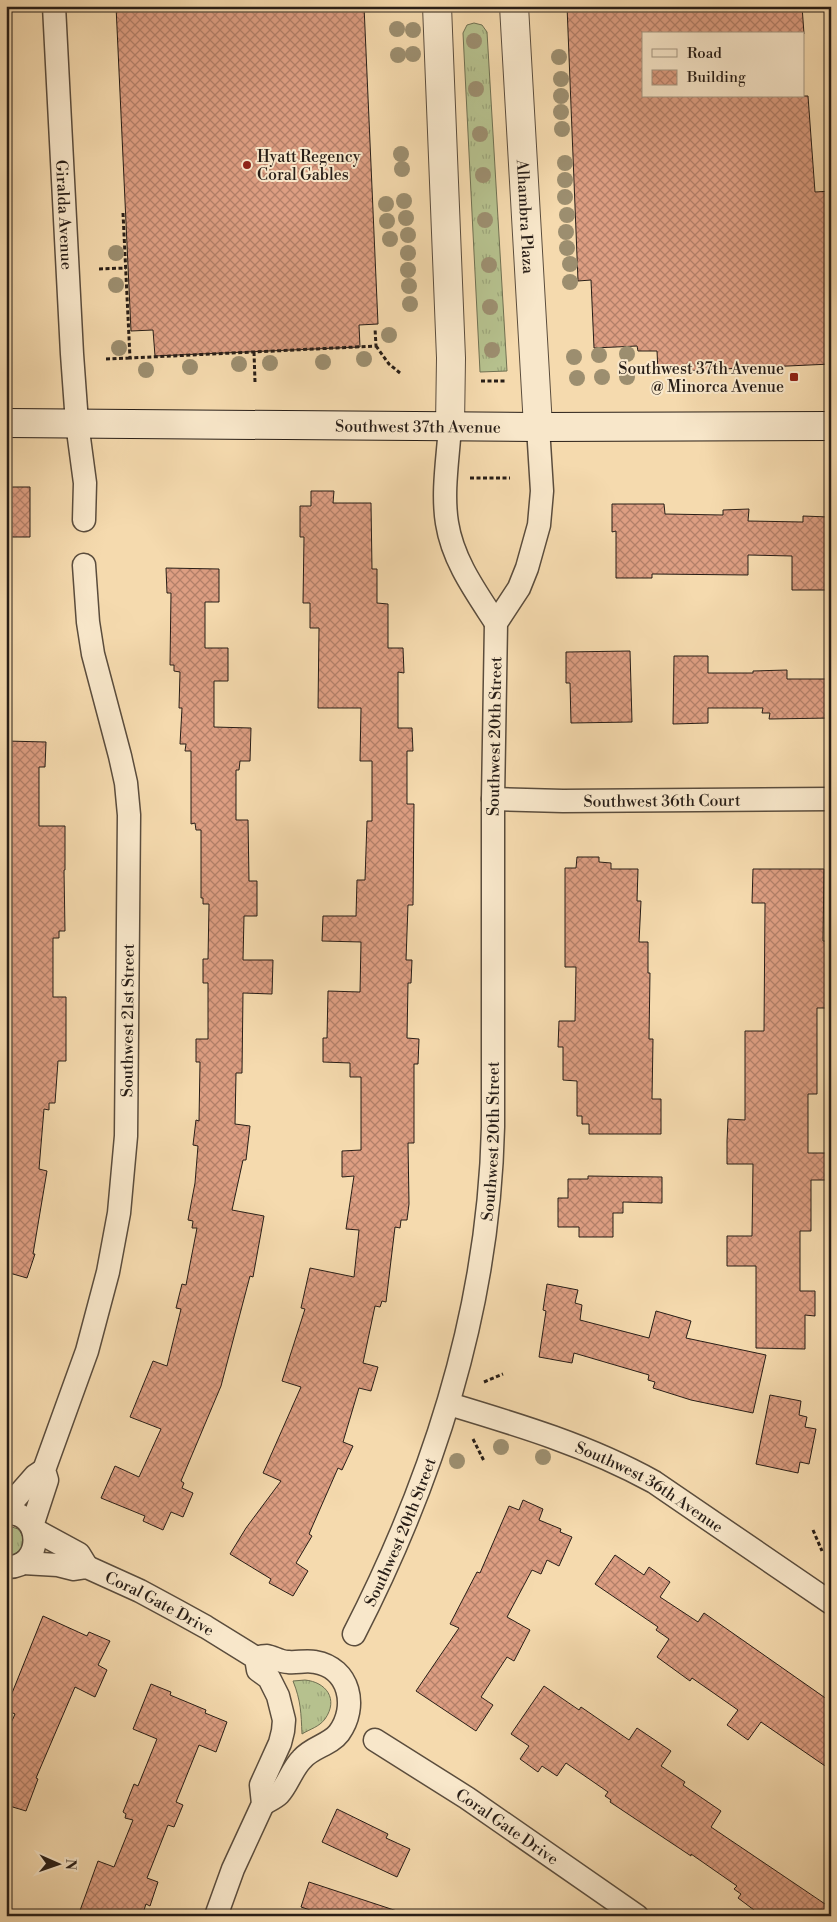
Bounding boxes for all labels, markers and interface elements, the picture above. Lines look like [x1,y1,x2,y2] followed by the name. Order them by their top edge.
[642,32,804,98] legend
[687,44,722,63] text: Road
[686,68,746,87] text: Building
[257,147,361,185] place label: Hyatt Regency Coral Gables
[512,158,538,275] street label: Alhambra Plaza
[51,159,77,270] street label: Giralda Avenue
[241,159,253,171] marker: Hyatt Regency Coral Gables
[618,359,784,397] place label: Southwest 37th Avenue @ Minorca Avenue
[788,371,800,383] marker: Southwest 37th Avenue @ Minorca Avenue
[335,416,501,438] street label: Southwest 37th Avenue
[484,656,506,816] street label: Southwest 20th Street
[583,791,741,812] street label: Southwest 36th Court
[117,943,139,1097] street label: Southwest 21st Street
[477,1061,504,1222] street label: Southwest 20th Street
[572,1438,727,1537] street label: Southwest 36th Avenue
[360,1455,441,1610] street label: Southwest 20th Street
[102,1567,218,1641] street label: Coral Gate Drive
[452,1784,562,1870] street label: Coral Gate Drive
[32,1840,82,1890] north arrow
[61,1859,79,1870] text: N

